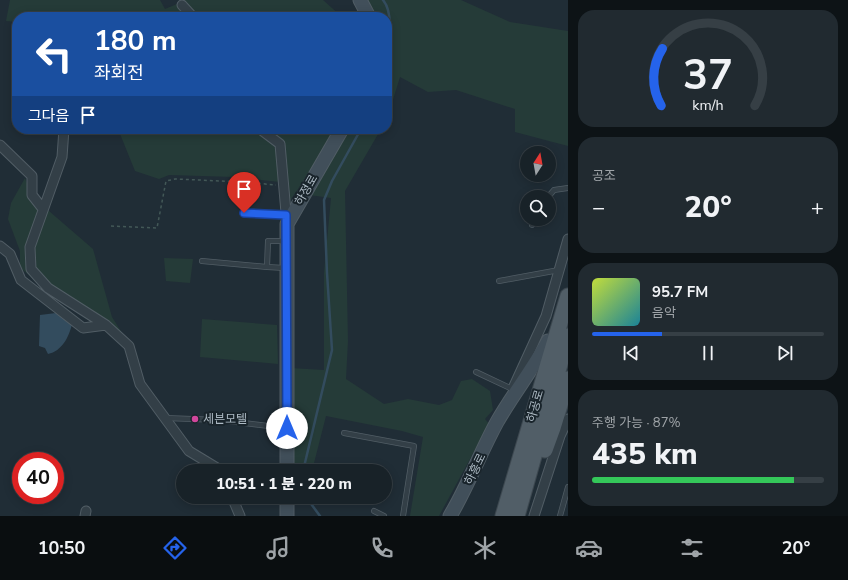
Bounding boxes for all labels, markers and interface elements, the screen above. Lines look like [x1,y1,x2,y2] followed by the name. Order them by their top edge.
[94,22,177,60] text: 180 m
[28,28,80,80] icon: left
[683,47,733,104] text: 37
[94,61,144,85] text: 좌회전
[692,96,724,115] text: km/h
[77,104,99,126] icon: arrive
[28,106,69,126] text: 그다음
[520,146,556,182] north arrow
[520,146,556,226] map controls
[592,167,616,185] text: 공조
[227,172,261,213] pin
[291,172,321,208] street label: 하정로
[233,178,255,200] icon: arrive
[684,187,732,228] text: 20°
[520,190,556,226] button: search
[592,193,605,223] text: −
[811,193,824,223] text: +
[652,282,708,302] text: 95.7 FM
[652,304,676,322] text: 음악
[620,342,642,364] icon: previous
[697,342,719,364] icon: pause
[774,342,796,364] icon: next
[523,388,547,424] street label: 하공로
[266,407,308,449] position arrow
[203,411,247,427] place label: 세븐모텔
[190,414,200,424] marker: 세븐모텔
[592,414,681,432] text: 주행 가능 · 87%
[592,434,698,475] text: 435 km
[461,451,489,487] street label: 하흥로
[12,452,64,504] speed limit sign: 40
[216,474,352,494] text: 10:51 · 1 분 · 220 m
[161,534,189,562] icon: directions
[264,534,292,562] icon: music
[368,534,396,562] icon: phone
[471,534,499,562] icon: climate
[575,534,603,562] icon: car
[678,534,706,562] icon: filters
[38,536,85,560] text: 10:50
[782,536,810,560] text: 20°

